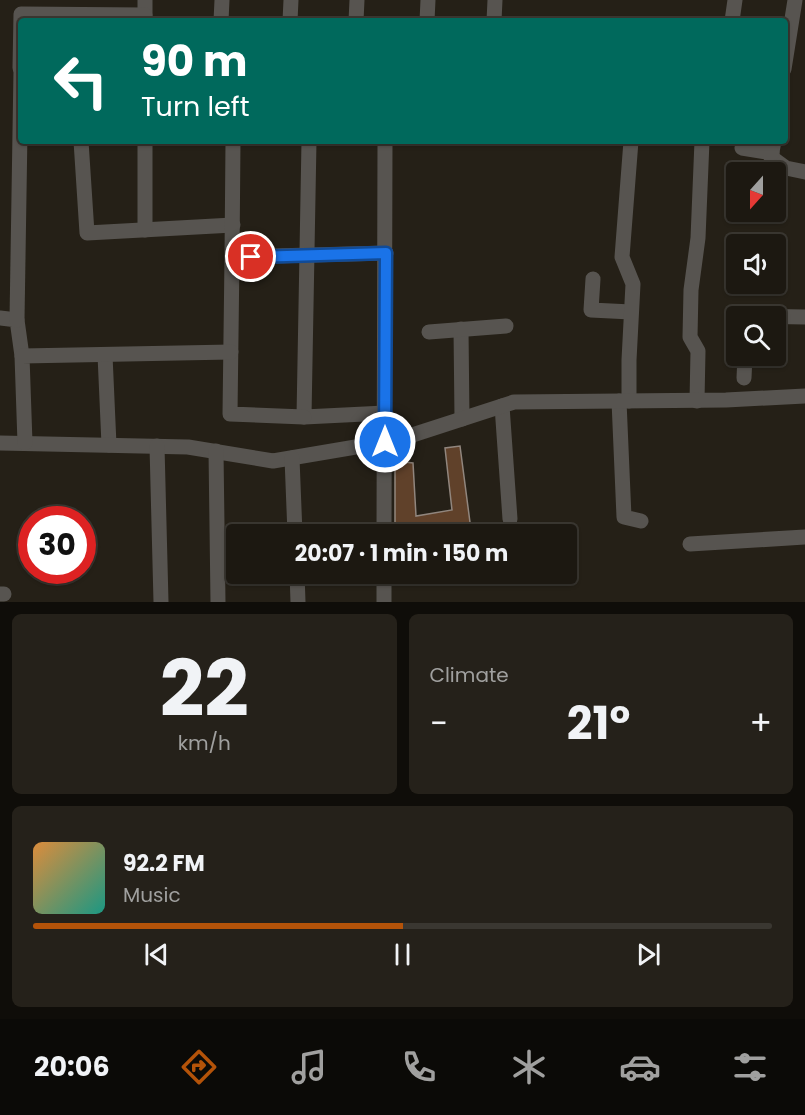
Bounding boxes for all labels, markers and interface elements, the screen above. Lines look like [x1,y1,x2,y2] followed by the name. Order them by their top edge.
[141,32,248,91] text: 90 m
[42,42,120,120] icon: left
[141,88,250,125] text: Turn left
[726,162,786,222] north arrow
[726,162,786,366] map controls
[225,231,276,282] pin
[726,234,786,294] button: sound
[234,240,267,273] icon: arrive
[726,306,786,366] button: search
[353,410,417,474] position arrow
[18,506,96,584] speed limit sign: 30
[295,538,508,569] text: 20:07 · 1 min · 150 m
[160,634,249,743] text: 22
[430,661,509,689] text: Climate
[567,692,630,755] text: 21°
[430,700,448,747] text: −
[749,700,772,747] text: +
[178,729,231,757] text: km/h
[123,848,205,879] text: 92.2 FM
[123,881,181,909] text: Music
[140,938,173,971] icon: previous
[386,938,419,971] icon: pause
[632,938,665,971] icon: next
[178,1046,220,1088] icon: directions
[288,1046,330,1088] icon: music
[398,1046,440,1088] icon: phone
[508,1046,550,1088] icon: climate
[619,1046,661,1088] icon: car
[729,1046,771,1088] icon: filters
[34,1048,110,1085] text: 20:06

